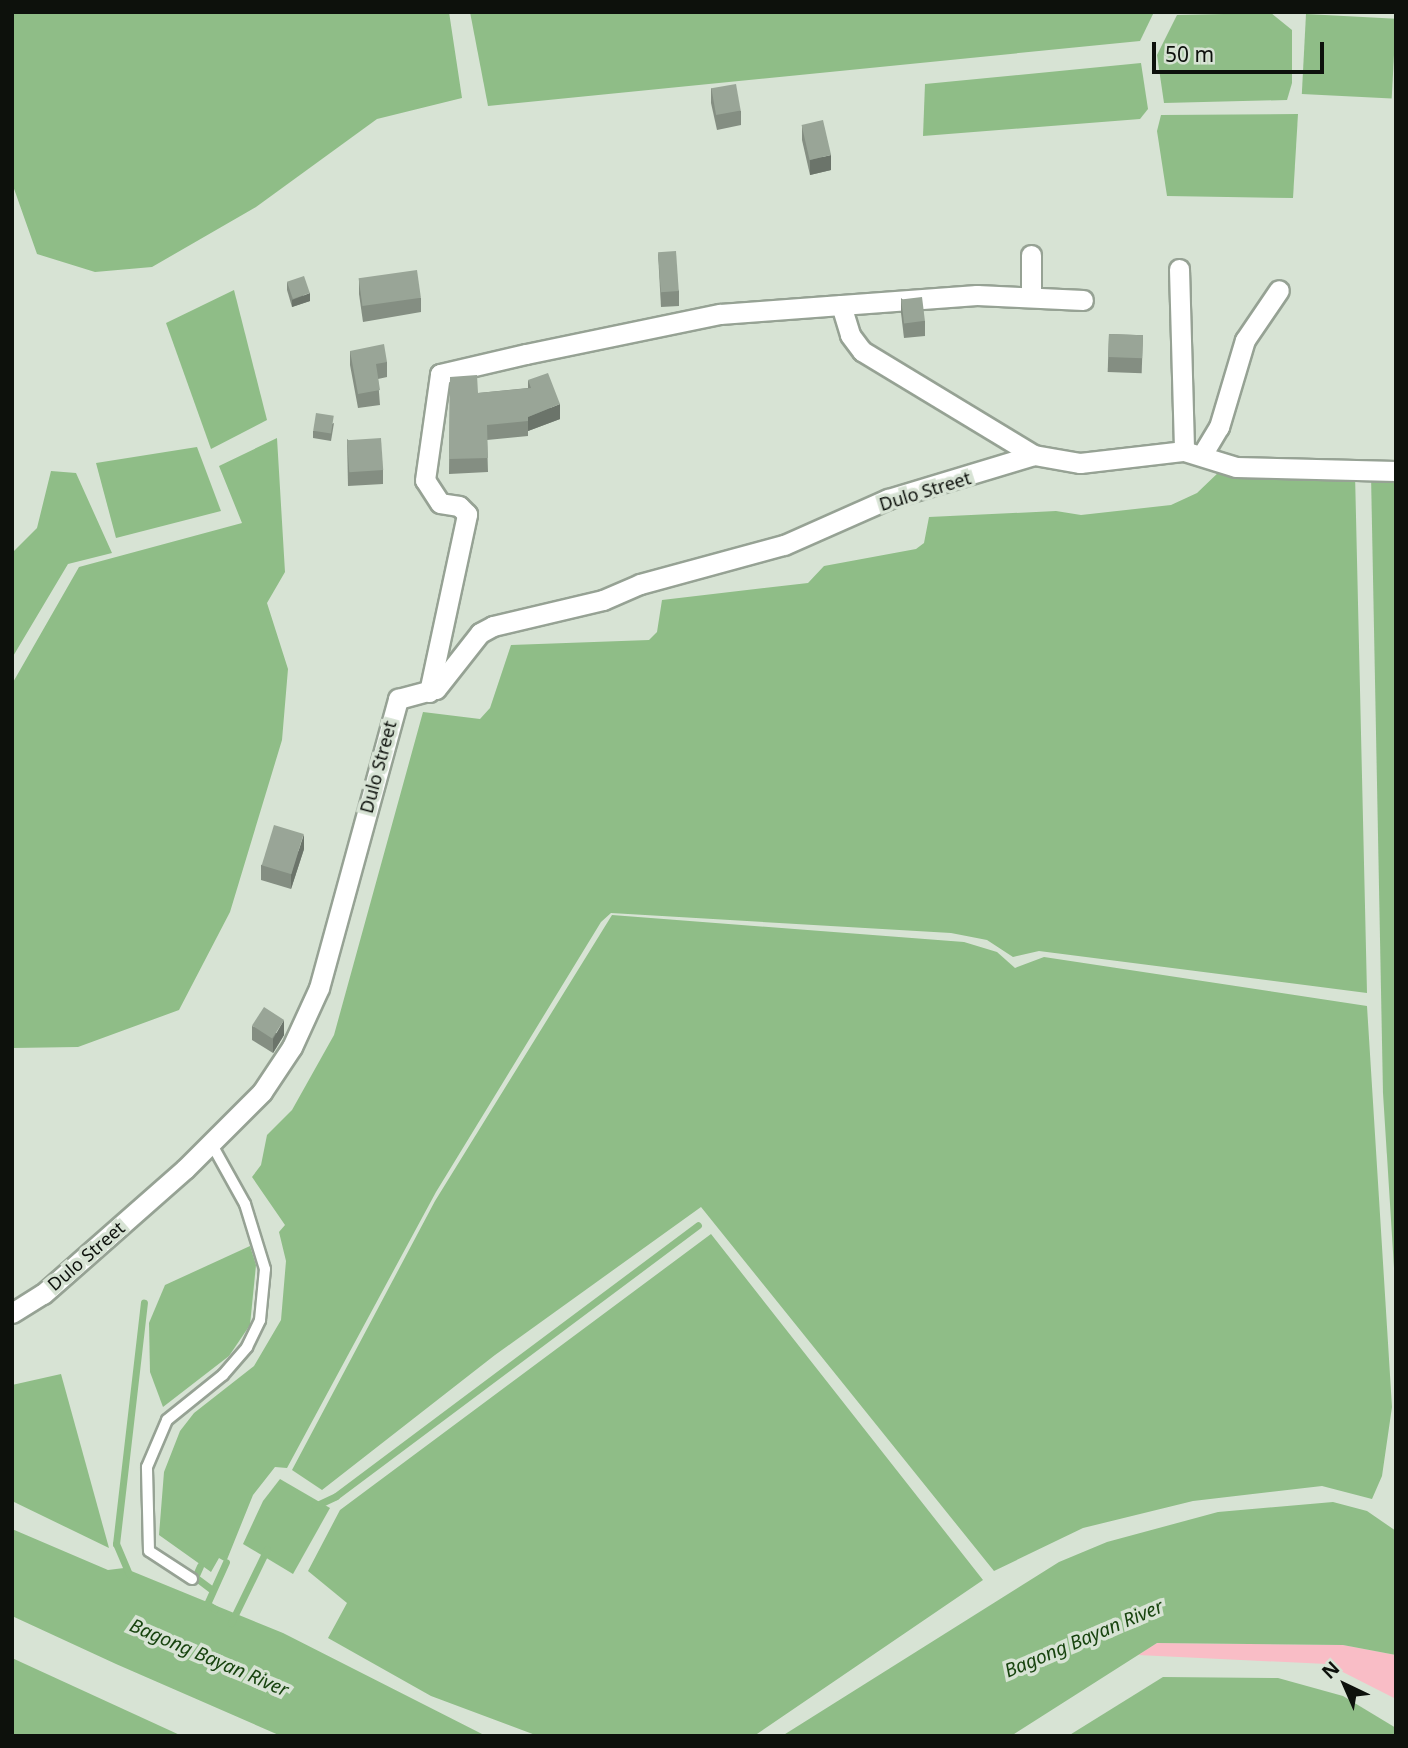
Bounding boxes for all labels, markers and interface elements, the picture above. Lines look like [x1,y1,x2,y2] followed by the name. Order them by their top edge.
[1156,28,1328,72] scale bar
[1165,40,1214,68] text: 50 m
[877,467,973,515] street label: Dulo Street
[355,718,401,816] street label: Dulo Street
[43,1217,129,1295] street label: Dulo Street
[1001,1595,1167,1683] water label: Bagong Bayan River
[126,1614,292,1702] water label: Bagong Bayan River
[1310,1650,1380,1720] north arrow
[1316,1655,1345,1685] text: N

